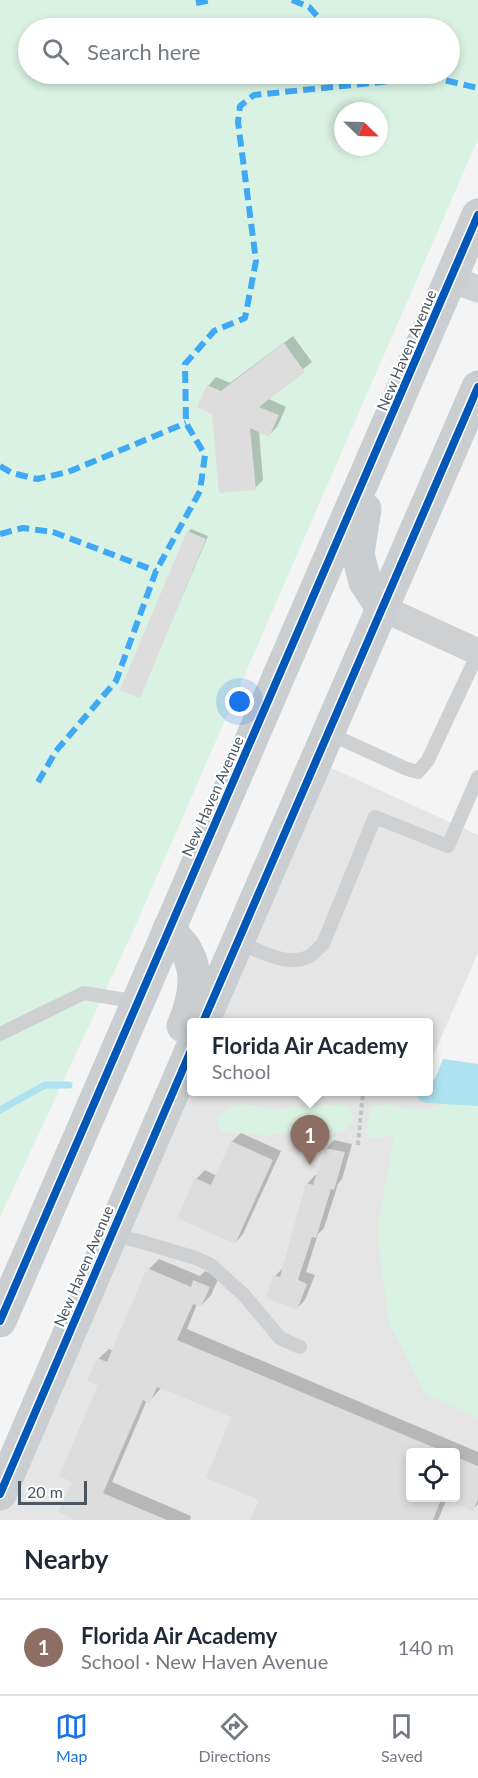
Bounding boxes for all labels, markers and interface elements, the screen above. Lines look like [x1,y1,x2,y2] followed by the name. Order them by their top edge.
[18,18,460,84] search box
[39,35,72,68] icon: search
[87,38,200,65] text: Search here
[334,102,388,156] north arrow
[372,287,440,413] street label: New Haven Avenue
[225,687,254,716] your location
[177,733,247,859] street label: New Haven Avenue
[187,1018,433,1096] popup
[212,1032,408,1059] text: Florida Air Academy
[212,1059,271,1083] text: School
[290,1116,330,1165] pin: 1
[49,1203,117,1329] street label: New Haven Avenue
[406,1448,460,1502] map controls
[406,1448,460,1502] button: locate
[18,1478,87,1506] scale bar
[27,1482,63,1501] text: 20 m
[24,1543,109,1575] text: Nearby
[81,1622,277,1649] text: Florida Air Academy
[38,1635,49,1659] text: 1
[398,1635,454,1659] text: 140 m
[81,1649,328,1673] text: School · New Haven Avenue
[55,1710,88,1765] tab: Map
[198,1710,271,1765] tab: Directions
[381,1710,423,1765] tab: Saved

